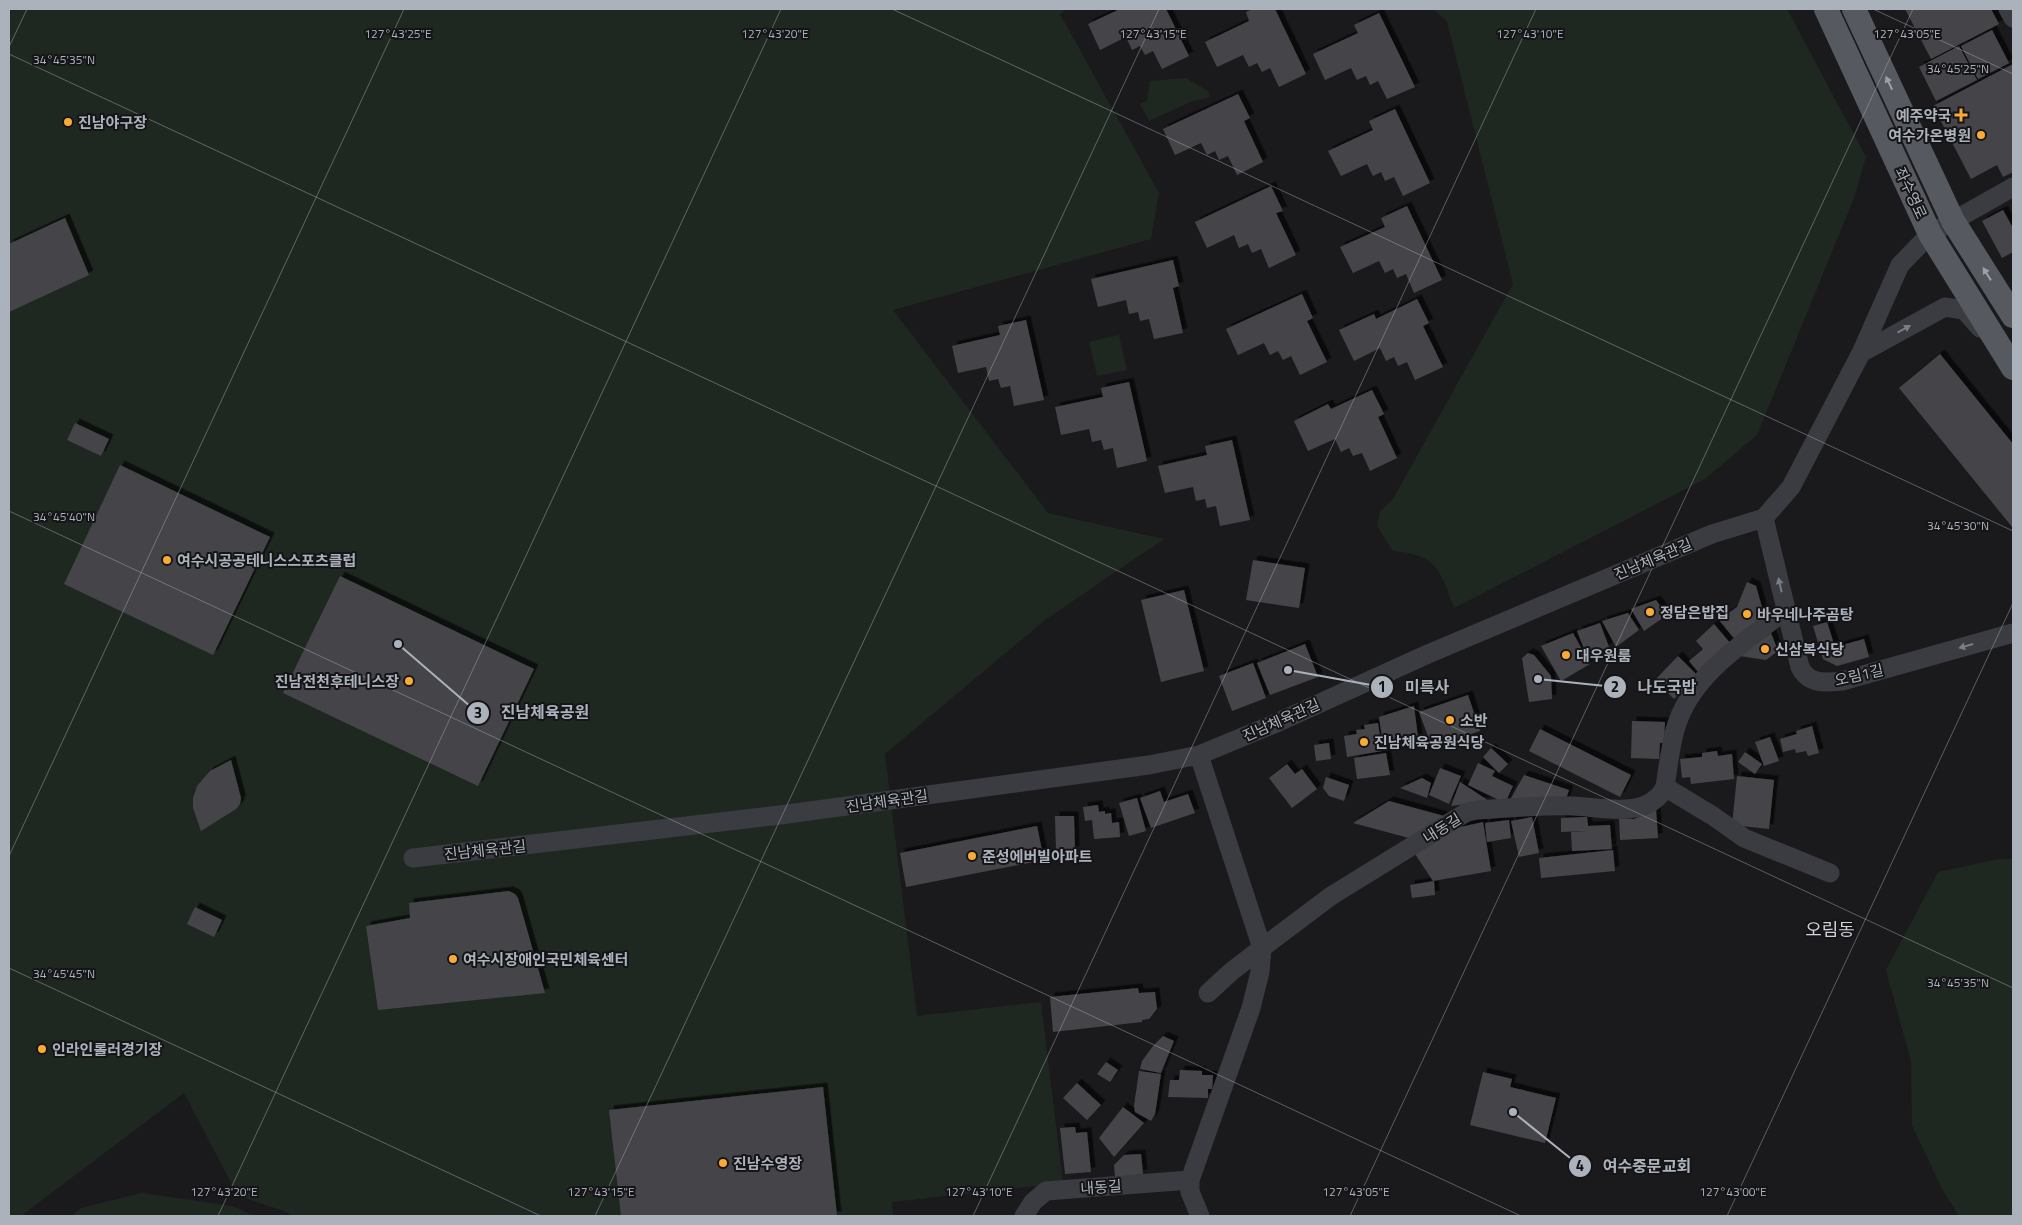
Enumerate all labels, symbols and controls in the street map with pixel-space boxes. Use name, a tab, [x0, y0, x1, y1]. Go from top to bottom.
text: 127°43'25"E	[364, 24, 432, 43]
text: 127°43'20"E	[741, 24, 809, 43]
text: 127°43'15"E	[1119, 24, 1187, 43]
text: 127°43'10"E	[1496, 24, 1564, 43]
text: 127°43'05"E	[1873, 24, 1941, 43]
text: 34°45'35"N	[33, 50, 95, 69]
text: 34°45'25"N	[1927, 59, 1989, 78]
one-way arrow	[1885, 76, 1893, 90]
place label: 예주약국	[1896, 104, 1951, 127]
marker: 예주약국	[1955, 109, 1967, 121]
place label: 진남야구장	[78, 111, 147, 134]
marker: 진남야구장	[62, 116, 74, 128]
place label: 여수가온병원	[1888, 124, 1971, 147]
marker: 여수가온병원	[1975, 129, 1987, 141]
street label: 좌수영로	[1889, 163, 1933, 223]
one-way arrow	[1983, 268, 1992, 281]
one-way arrow	[1897, 325, 1911, 334]
text: 34°45'40"N	[33, 507, 95, 526]
text: 34°45'30"N	[1927, 516, 1989, 535]
street label: 진남체육관길	[1610, 532, 1696, 586]
place label: 여수시공공테니스스포츠클럽	[177, 549, 356, 572]
marker: 여수시공공테니스스포츠클럽	[161, 554, 173, 566]
one-way arrow	[1776, 578, 1784, 593]
place label: 정담은밥집	[1660, 601, 1729, 624]
place label: 바우네나주곰탕	[1757, 603, 1854, 626]
marker: 정담은밥집	[1644, 606, 1656, 618]
marker: 바우네나주곰탕	[1741, 608, 1753, 620]
place label: 신삼복식당	[1775, 638, 1844, 661]
marker: 신삼복식당	[1759, 643, 1771, 655]
one-way arrow	[1959, 643, 1974, 651]
place label: 대우원룸	[1576, 644, 1631, 667]
marker: 대우원룸	[1560, 649, 1572, 661]
street label: 오림1길	[1832, 658, 1886, 692]
place label: 진남전천후테니스장	[275, 670, 399, 693]
callout: 미륵사	[1370, 672, 1459, 703]
callout: 나도국밥	[1602, 672, 1706, 703]
marker: 진남전천후테니스장	[403, 675, 415, 687]
text: 1	[1378, 675, 1386, 698]
text: 미륵사	[1405, 675, 1449, 699]
text: 2	[1611, 675, 1619, 698]
text: 나도국밥	[1638, 675, 1697, 699]
street label: 진남체육관길	[1238, 693, 1324, 747]
callout: 진남체육공원	[466, 697, 599, 728]
text: 진남체육공원	[501, 700, 589, 724]
text: 3	[474, 701, 482, 724]
place label: 소반	[1460, 709, 1488, 732]
marker: 소반	[1444, 714, 1456, 726]
place label: 진남체육공원식당	[1374, 731, 1485, 754]
marker: 진남체육공원식당	[1358, 736, 1370, 748]
street label: 진남체육관길	[844, 784, 930, 818]
street label: 내동길	[1418, 807, 1466, 849]
street label: 진남체육관길	[443, 834, 527, 866]
place label: 준성에버빌아파트	[982, 845, 1093, 868]
marker: 준성에버빌아파트	[966, 850, 978, 862]
district label: 오림동	[1805, 916, 1855, 943]
place label: 여수시장애인국민체육센터	[463, 948, 629, 971]
marker: 여수시장애인국민체육센터	[447, 953, 459, 965]
text: 34°45'45"N	[33, 964, 95, 983]
text: 34°45'35"N	[1927, 973, 1989, 992]
place label: 인라인롤러경기장	[52, 1038, 163, 1061]
marker: 인라인롤러경기장	[36, 1043, 48, 1055]
callout: 여수중문교회	[1567, 1151, 1701, 1182]
place label: 진남수영장	[733, 1152, 802, 1175]
text: 4	[1576, 1154, 1584, 1177]
text: 여수중문교회	[1603, 1154, 1691, 1178]
marker: 진남수영장	[717, 1157, 729, 1169]
street label: 내동길	[1080, 1174, 1122, 1200]
text: 127°43'20"E	[190, 1182, 258, 1201]
text: 127°43'15"E	[567, 1182, 635, 1201]
text: 127°43'10"E	[945, 1182, 1013, 1201]
text: 127°43'05"E	[1322, 1182, 1390, 1201]
text: 127°43'00"E	[1699, 1182, 1767, 1201]

